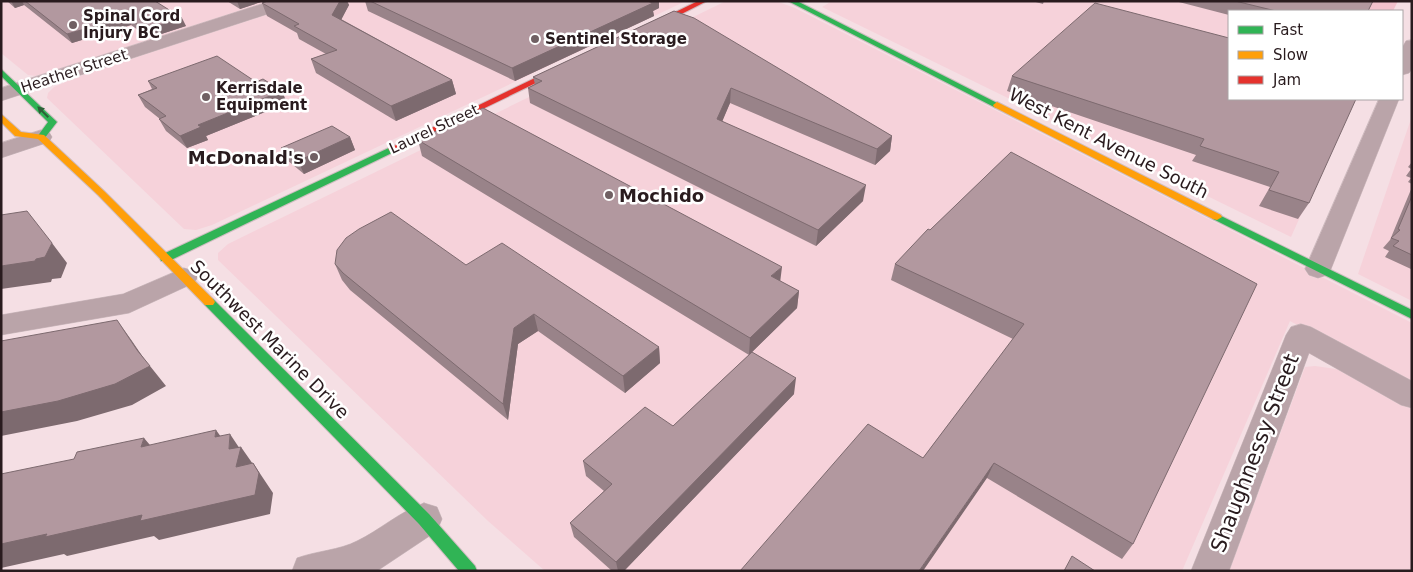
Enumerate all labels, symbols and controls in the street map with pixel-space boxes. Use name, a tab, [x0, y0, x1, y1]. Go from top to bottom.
place label: Spinal Cord Injury BC	[83, 7, 180, 42]
legend	[1228, 10, 1403, 100]
marker: Spinal Cord Injury BC	[67, 19, 79, 31]
text: Fast	[1273, 21, 1303, 39]
place label: Sentinel Storage	[545, 30, 687, 48]
marker: Sentinel Storage	[529, 33, 541, 45]
street label: Heather Street	[19, 45, 130, 97]
text: Slow	[1273, 46, 1308, 64]
text: Jam	[1272, 71, 1301, 89]
place label: Kerrisdale Equipment	[216, 79, 307, 114]
street label: West Kent Avenue South	[1006, 83, 1212, 203]
marker: Kerrisdale Equipment	[200, 91, 212, 103]
street label: Laurel Street	[386, 100, 482, 158]
one-way arrow	[37, 107, 49, 119]
place label: McDonald's	[188, 147, 304, 168]
marker: McDonald's	[308, 151, 320, 163]
place label: Mochido	[619, 185, 704, 206]
marker: Mochido	[603, 189, 615, 201]
street label: Southwest Marine Drive	[186, 255, 354, 423]
street label: Shaughnessy Street	[1206, 350, 1304, 556]

